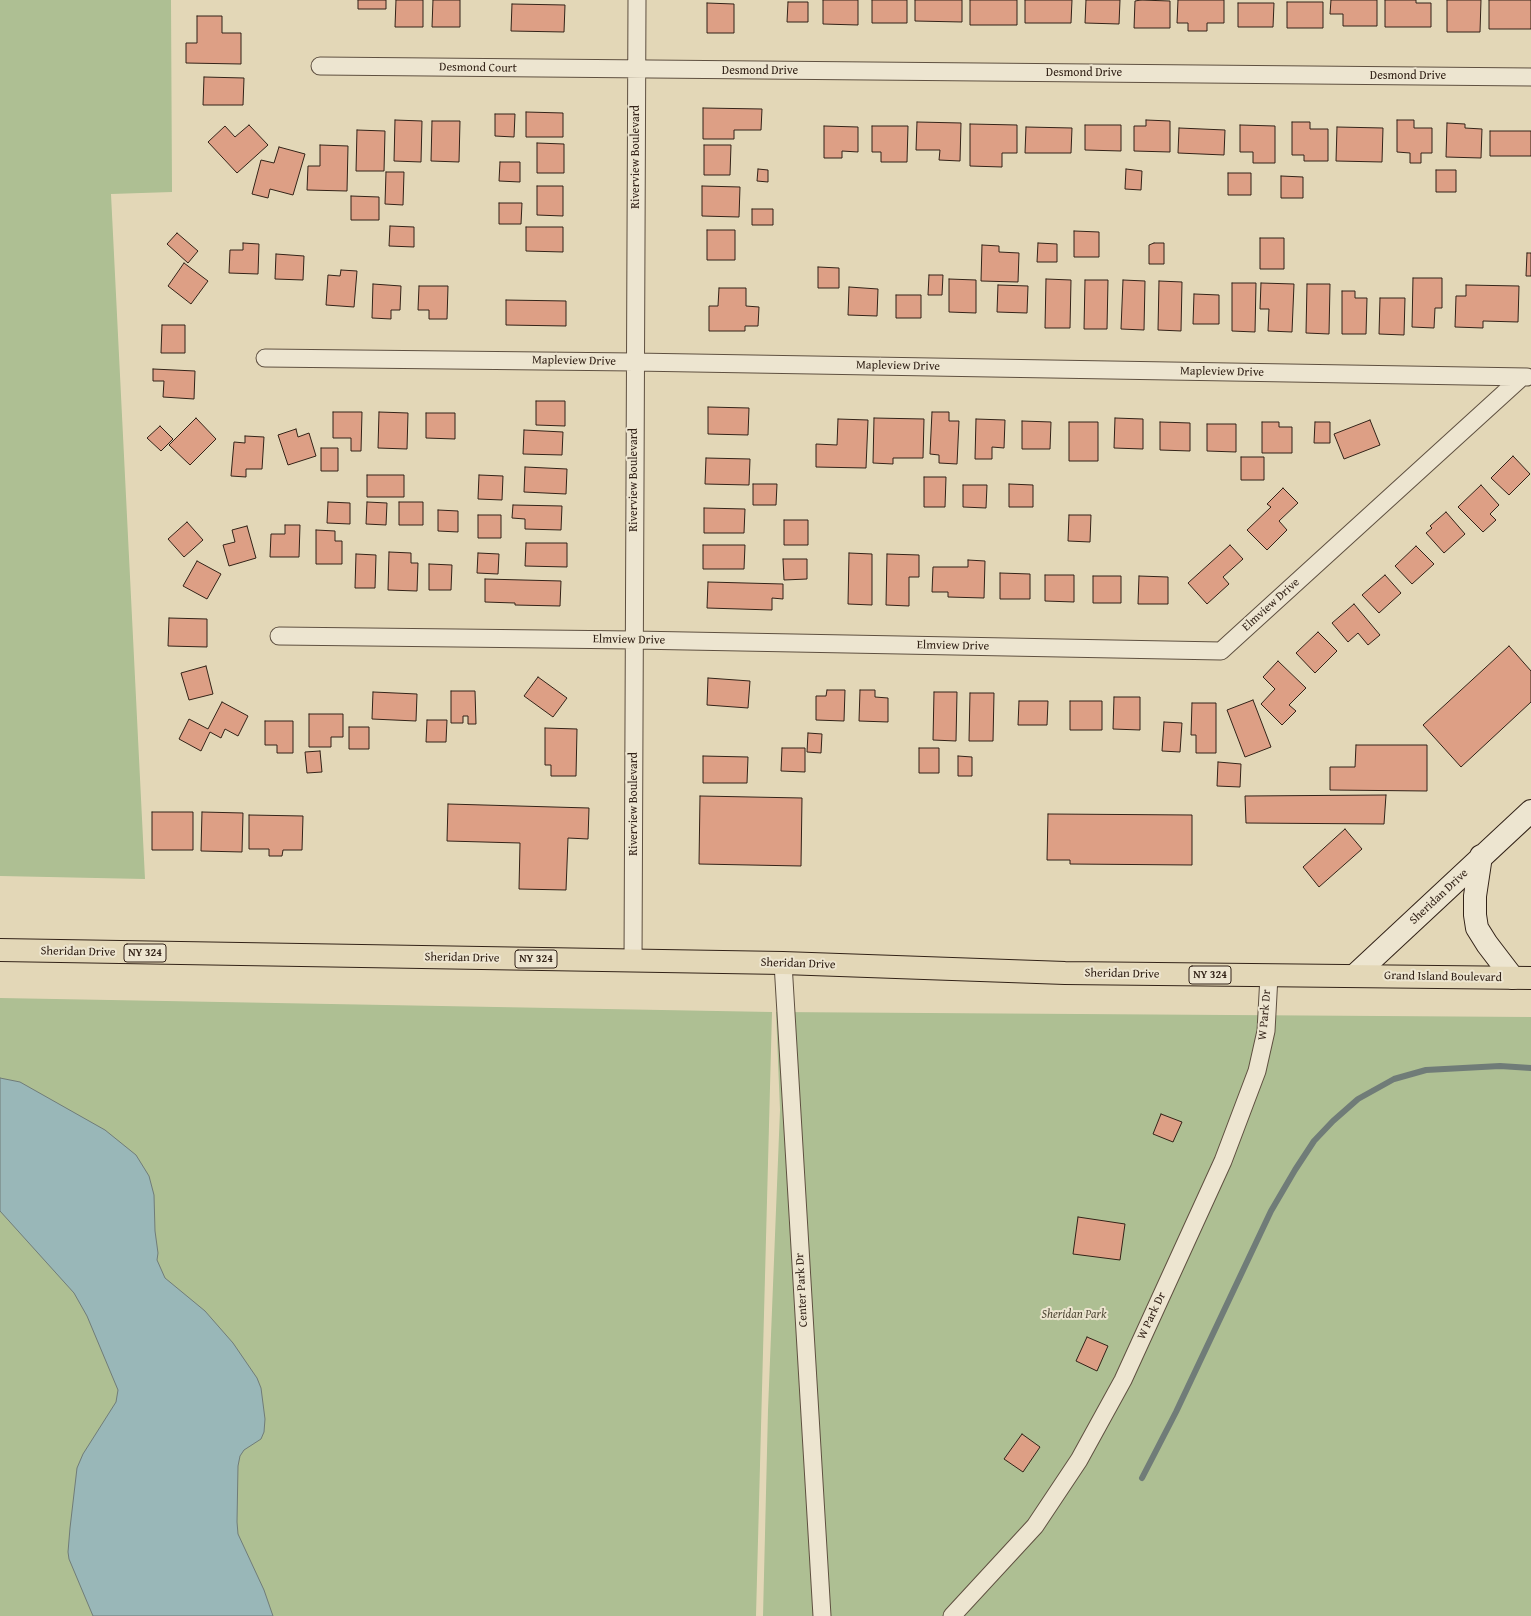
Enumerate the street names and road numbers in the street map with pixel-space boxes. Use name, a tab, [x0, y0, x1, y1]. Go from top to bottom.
street label: Desmond Court	[439, 60, 517, 76]
street label: Desmond Drive	[722, 64, 798, 78]
street label: Desmond Drive	[1046, 66, 1122, 80]
street label: Desmond Drive	[1370, 69, 1446, 83]
street label: Riverview Boulevard	[629, 105, 643, 209]
street label: Mapleview Drive	[532, 353, 616, 369]
street label: Mapleview Drive	[856, 358, 940, 374]
street label: Mapleview Drive	[1180, 364, 1264, 380]
street label: Riverview Boulevard	[627, 428, 641, 532]
street label: Elmview Drive	[1239, 575, 1303, 635]
street label: Elmview Drive	[593, 632, 665, 648]
street label: Elmview Drive	[917, 638, 989, 654]
street label: Riverview Boulevard	[627, 752, 641, 856]
street label: Sheridan Drive	[1407, 866, 1471, 928]
street label: Sheridan Drive	[40, 944, 116, 960]
road number: NY 324	[124, 944, 166, 962]
street label: Sheridan Drive	[424, 950, 500, 966]
road number: NY 324	[515, 950, 557, 968]
street label: Sheridan Drive	[760, 955, 836, 973]
street label: Sheridan Drive	[1084, 966, 1160, 982]
road number: NY 324	[1189, 966, 1231, 984]
street label: Grand Island Boulevard	[1384, 969, 1502, 985]
street label: W Park Dr	[1256, 989, 1274, 1041]
street label: Center Park Dr	[793, 1252, 811, 1328]
street label: W Park Dr	[1135, 1290, 1169, 1342]

